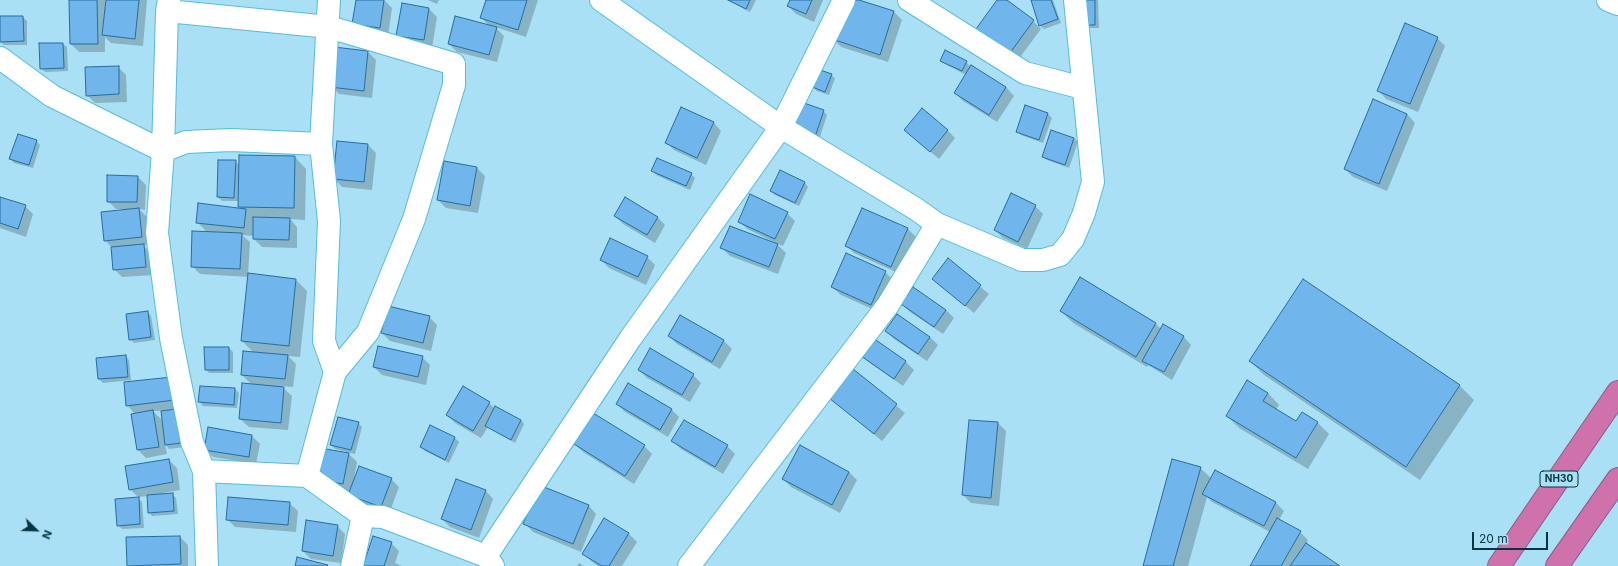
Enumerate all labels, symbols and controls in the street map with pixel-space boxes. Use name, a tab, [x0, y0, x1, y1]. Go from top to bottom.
road number: NH30	[1540, 471, 1578, 487]
north arrow	[16, 510, 56, 550]
scale bar	[1474, 524, 1550, 550]
text: N	[39, 528, 55, 541]
text: 20 m	[1479, 531, 1508, 546]

